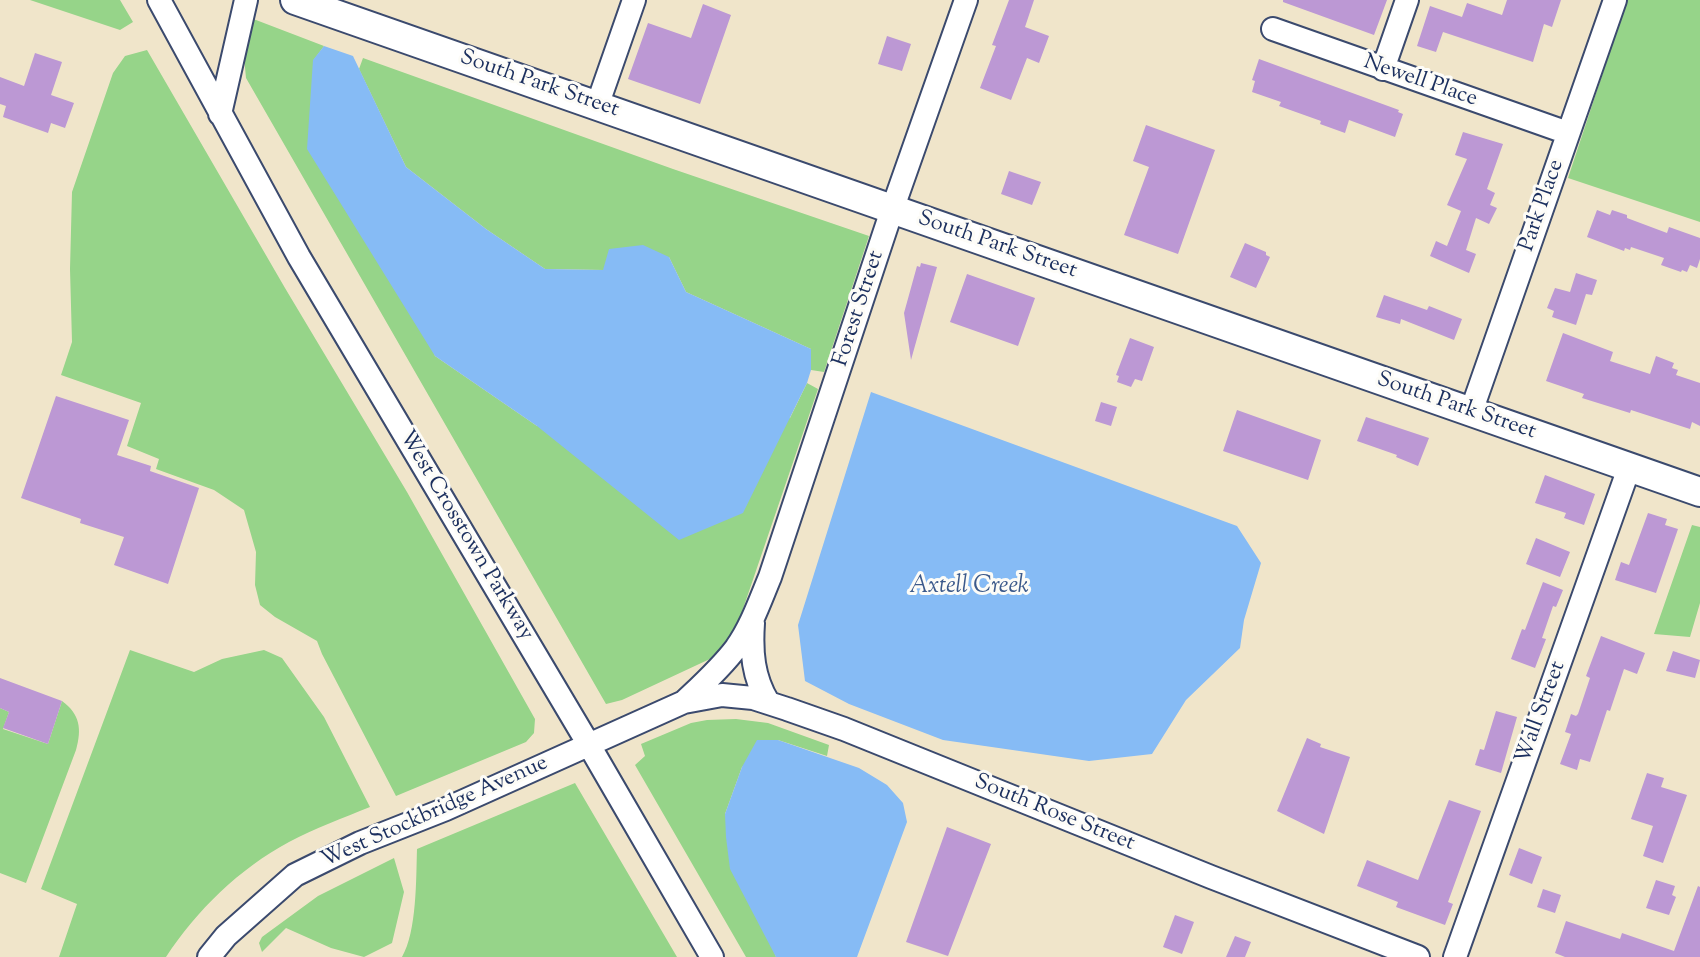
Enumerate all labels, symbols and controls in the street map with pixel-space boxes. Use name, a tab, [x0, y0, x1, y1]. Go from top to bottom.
street label: South Park Street	[456, 45, 622, 125]
street label: Newell Place	[1360, 50, 1480, 114]
street label: Park Place	[1515, 157, 1571, 255]
street label: South Park Street	[914, 206, 1080, 286]
street label: Forest Street	[829, 248, 891, 370]
street label: South Park Street	[1373, 367, 1539, 447]
street label: West Crosstown Parkway	[392, 426, 538, 646]
water label: Axtell Creek	[909, 574, 1029, 602]
street label: Wall Street	[1511, 658, 1573, 768]
street label: West Stockbridge Avenue	[318, 751, 552, 875]
street label: South Rose Street	[970, 770, 1138, 858]

